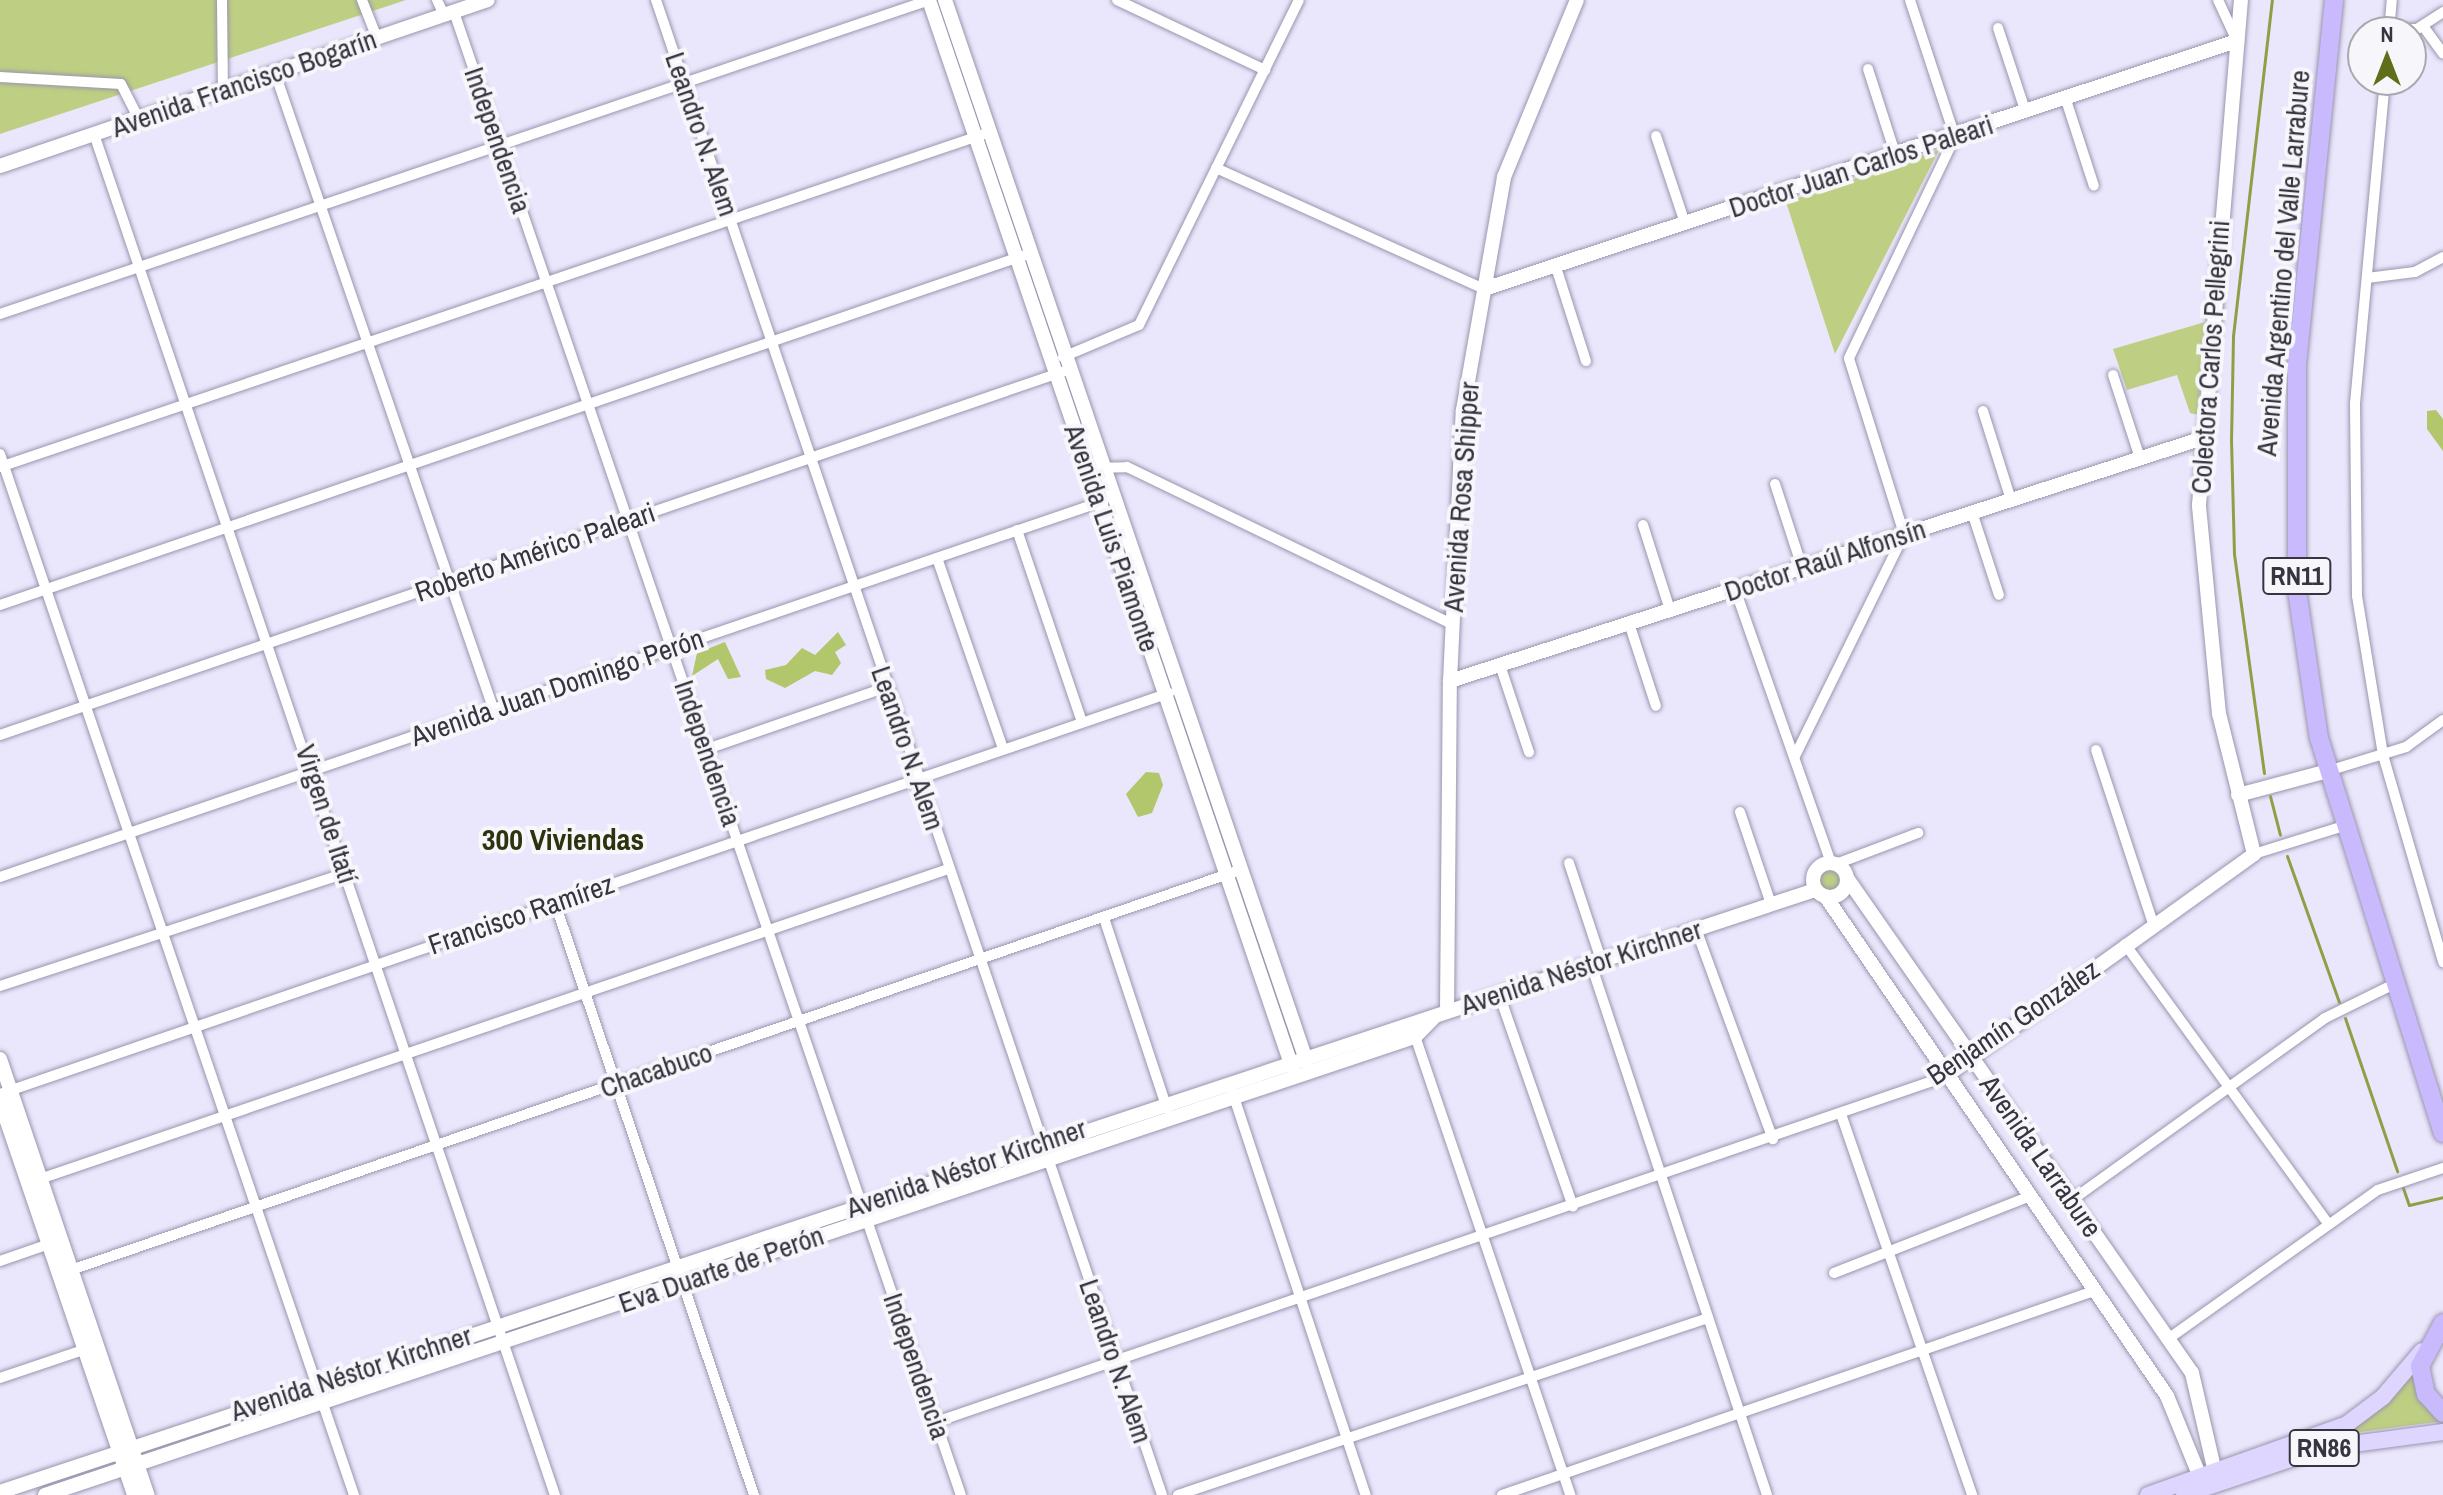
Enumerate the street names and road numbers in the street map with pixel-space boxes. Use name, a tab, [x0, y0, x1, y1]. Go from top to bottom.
street label: Avenida Francisco Bogarín	[107, 22, 381, 144]
street label: Leandro N. Alem	[658, 47, 746, 221]
street label: Independencia	[457, 63, 539, 217]
street label: Avenida Argentino del Valle Larrabure	[2249, 68, 2317, 458]
street label: Doctor Juan Carlos Paleari	[1725, 107, 1997, 225]
street label: Colectora Carlos Pellegrini	[2184, 219, 2236, 495]
street label: Avenida Rosa Shipper	[1436, 381, 1486, 613]
street label: Avenida Luis Piamonte	[1057, 420, 1167, 656]
street label: Roberto Américo Paleari	[410, 495, 660, 609]
street label: Doctor Raúl Alfonsín	[1720, 511, 1930, 609]
road number: RN11	[2261, 554, 2333, 598]
street label: Avenida Juan Domingo Perón	[406, 621, 708, 753]
street label: Leandro N. Alem	[864, 661, 952, 835]
street label: Independencia	[667, 676, 749, 830]
street label: Virgen de Itatí	[289, 740, 365, 888]
street label: Francisco Ramírez	[424, 867, 618, 961]
street label: Avenida Néstor Kirchner	[1456, 912, 1706, 1022]
street label: Benjamín González	[1921, 952, 2105, 1092]
street label: Chacabuco	[596, 1035, 716, 1105]
street label: Avenida Larrabure	[1973, 1069, 2109, 1243]
street label: Avenida Néstor Kirchner	[842, 1111, 1090, 1225]
street label: Eva Duarte de Perón	[614, 1218, 828, 1320]
street label: Leandro N. Alem	[1072, 1274, 1160, 1448]
street label: Independencia	[876, 1289, 958, 1443]
street label: Avenida Néstor Kirchner	[226, 1318, 476, 1428]
road number: RN86	[2288, 1426, 2360, 1470]

